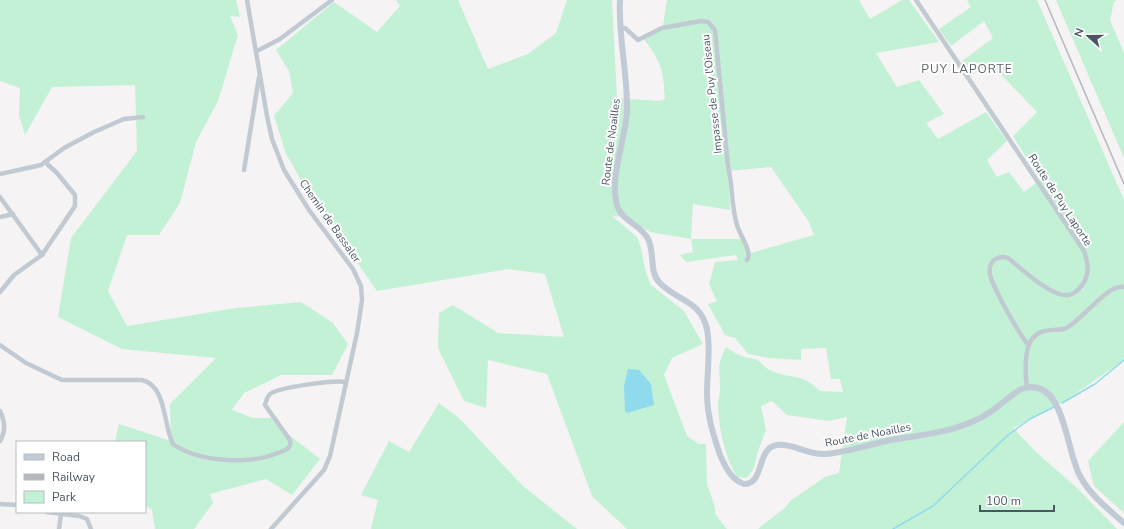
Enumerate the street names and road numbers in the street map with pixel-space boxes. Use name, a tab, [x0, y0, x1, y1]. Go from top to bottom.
street label: Impasse de Puy l'Oiseau	[698, 34, 726, 154]
street label: Route de Noailles	[598, 98, 624, 186]
street label: Route de Puy Laporte	[1025, 151, 1095, 249]
street label: Chemin de Bassaler	[296, 176, 364, 266]
street label: Route de Noailles	[824, 419, 912, 451]

